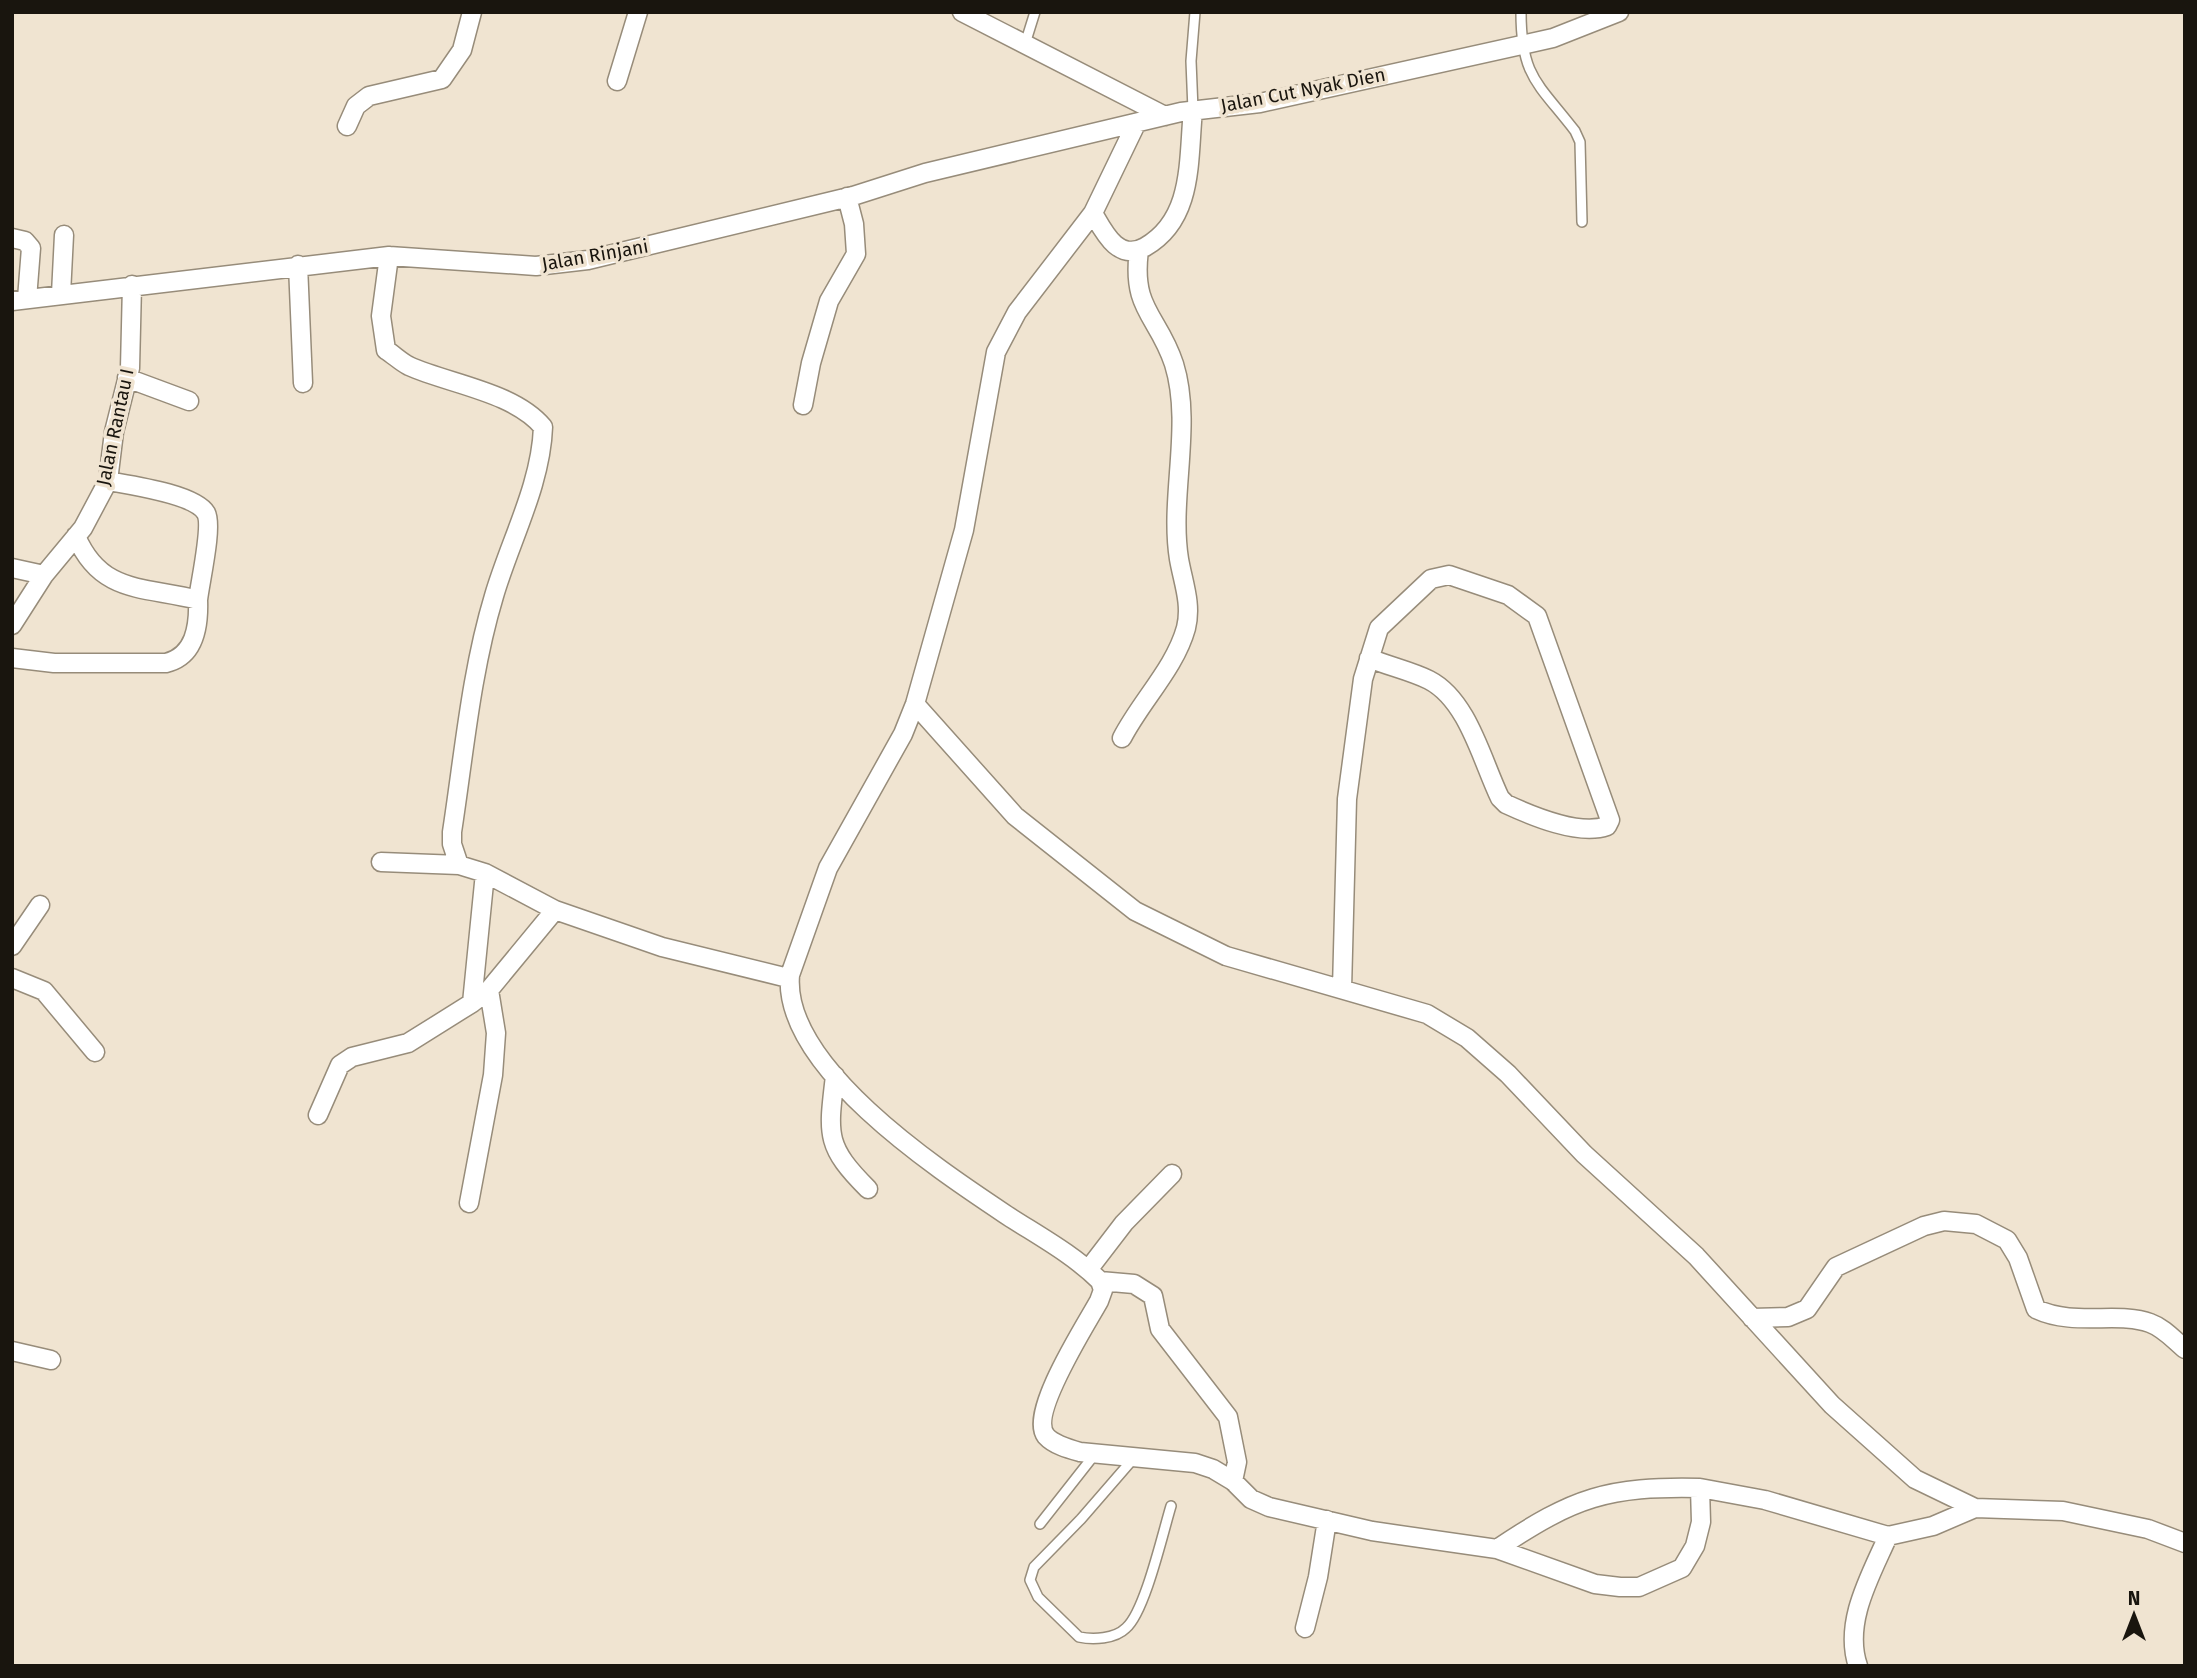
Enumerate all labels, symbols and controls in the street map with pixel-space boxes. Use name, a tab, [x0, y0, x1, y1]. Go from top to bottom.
street label: Jalan Cut Nyak Dien	[1219, 63, 1387, 117]
street label: Jalan Rinjani	[540, 234, 650, 276]
street label: Jalan Rantau I	[91, 366, 139, 488]
north arrow	[2099, 1580, 2169, 1650]
text: N	[2128, 1587, 2140, 1610]

